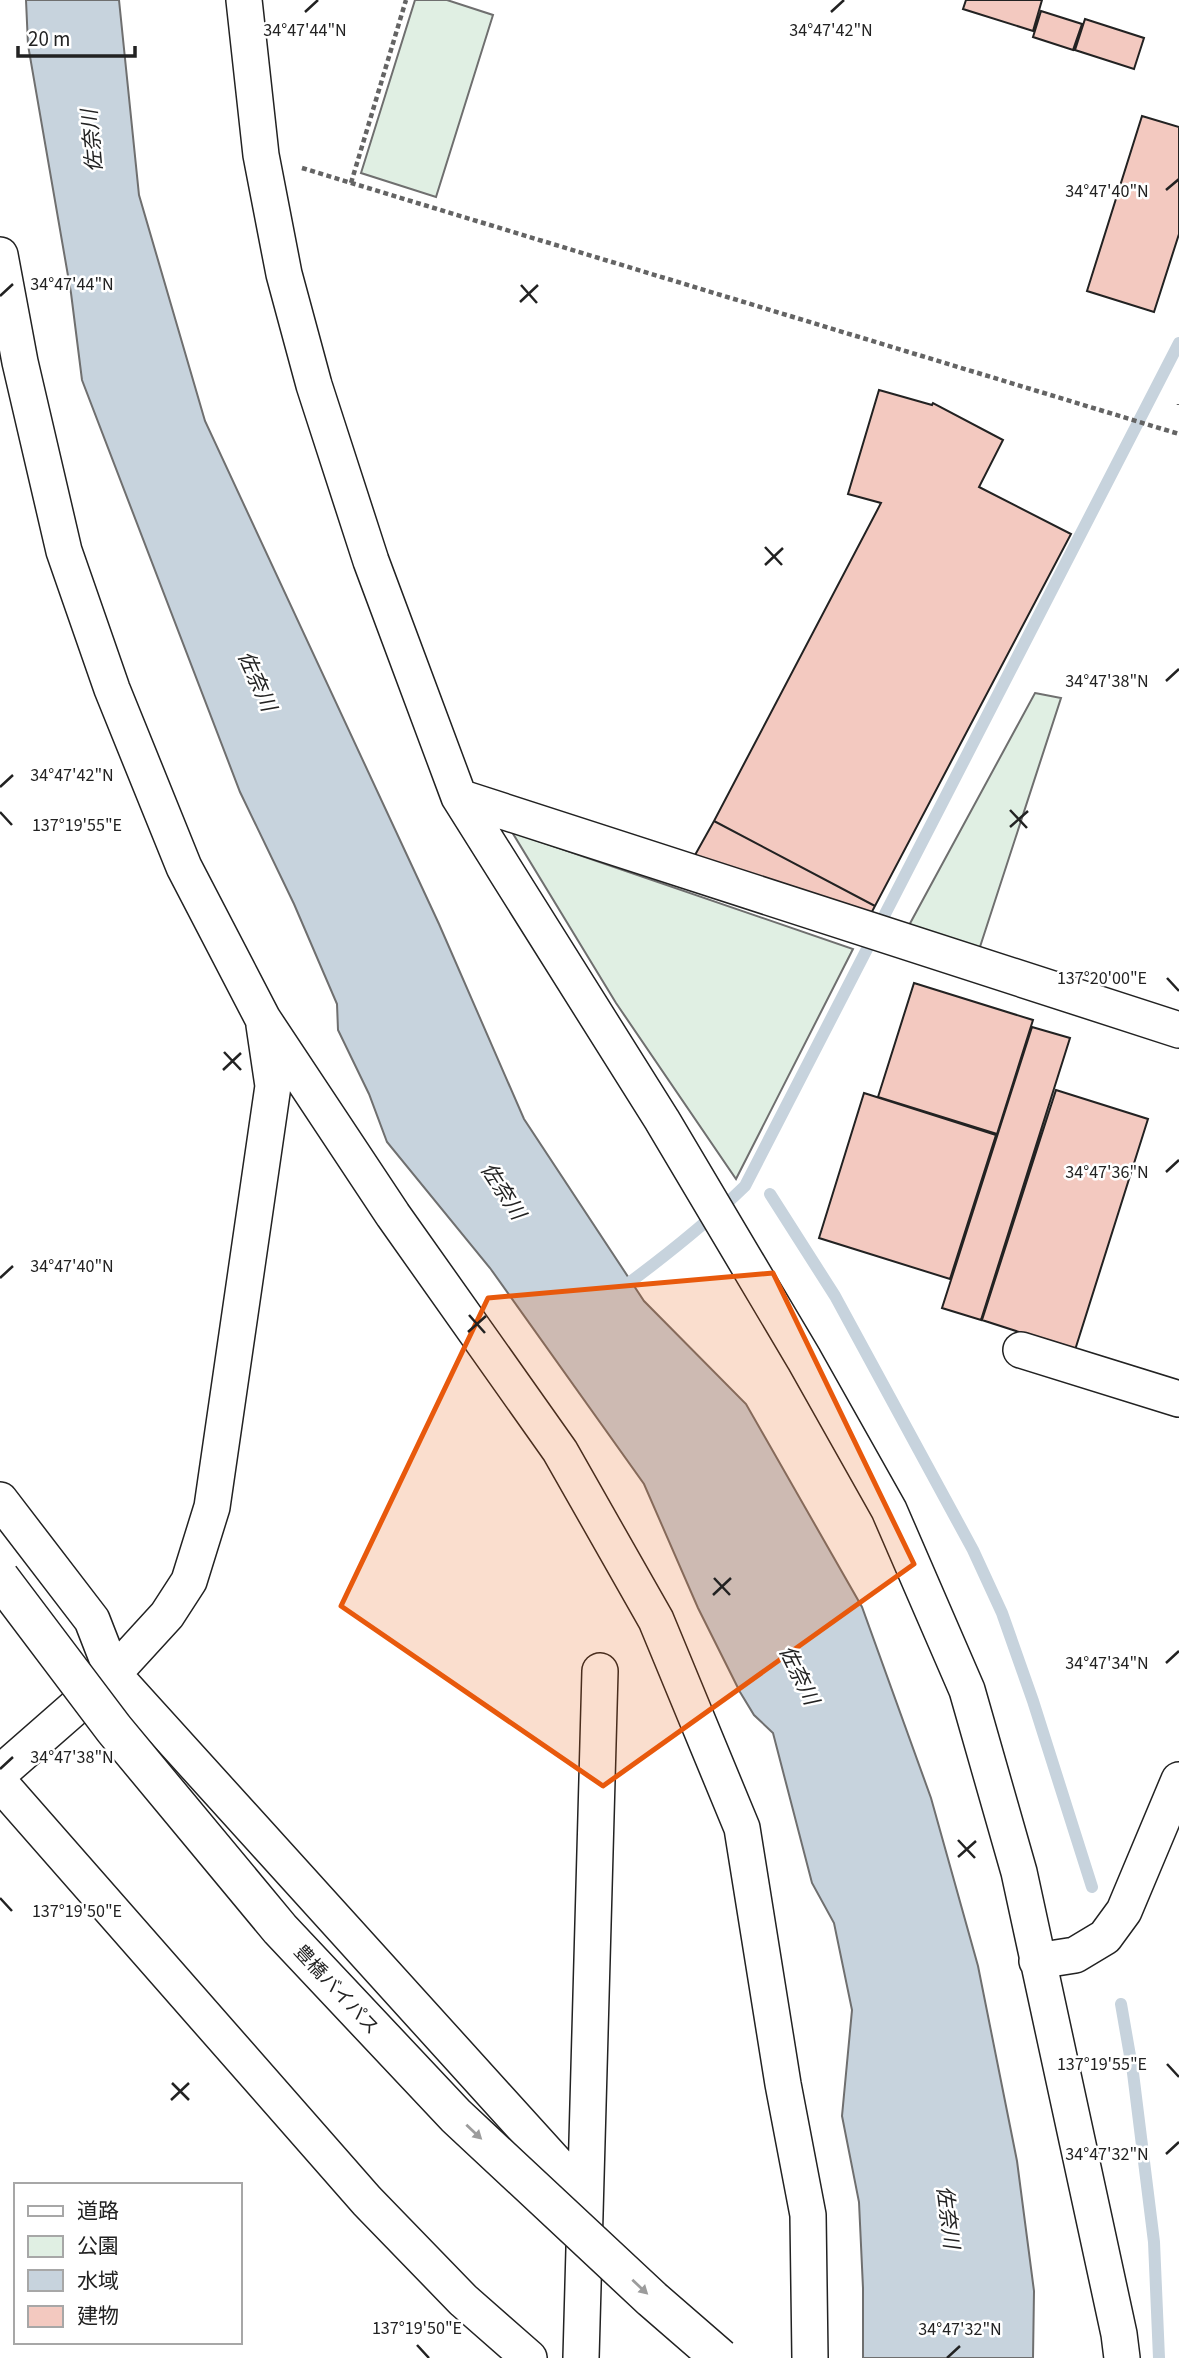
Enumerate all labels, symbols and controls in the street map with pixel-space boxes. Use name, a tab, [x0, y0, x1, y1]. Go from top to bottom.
scale bar	[18, 14, 135, 58]
text: 34°47'44"N	[263, 18, 347, 43]
text: 34°47'42"N	[789, 18, 873, 43]
text: 20 m	[28, 24, 70, 54]
water label: 佐奈川	[74, 106, 110, 174]
text: 34°47'40"N	[1065, 179, 1149, 204]
text: 34°47'44"N	[30, 272, 114, 297]
water label: 佐奈川	[230, 646, 284, 718]
text: 34°47'38"N	[1065, 669, 1149, 694]
text: 34°47'42"N	[30, 763, 114, 788]
text: 137°19'55"E	[32, 813, 122, 838]
text: 137°20'00"E	[1057, 966, 1147, 991]
water label: 佐奈川	[473, 1156, 534, 1227]
text: 34°47'36"N	[1065, 1160, 1149, 1185]
text: 34°47'40"N	[30, 1254, 114, 1279]
water label: 佐奈川	[772, 1640, 827, 1712]
text: 34°47'34"N	[1065, 1651, 1149, 1676]
text: 34°47'38"N	[30, 1745, 114, 1770]
text: 137°19'50"E	[32, 1899, 122, 1924]
street label: 豊橋バイパス	[287, 1939, 385, 2041]
text: 137°19'55"E	[1057, 2052, 1147, 2077]
one-way arrow	[465, 2124, 483, 2140]
text: 34°47'32"N	[1065, 2142, 1149, 2167]
legend	[14, 2183, 242, 2344]
water label: 佐奈川	[929, 2184, 967, 2252]
text: 道路	[77, 2196, 119, 2226]
text: 公園	[77, 2231, 119, 2261]
text: 水域	[77, 2266, 119, 2296]
one-way arrow	[631, 2279, 648, 2295]
text: 建物	[77, 2301, 119, 2331]
text: 137°19'50"E	[372, 2316, 462, 2341]
text: 34°47'32"N	[918, 2317, 1002, 2342]

